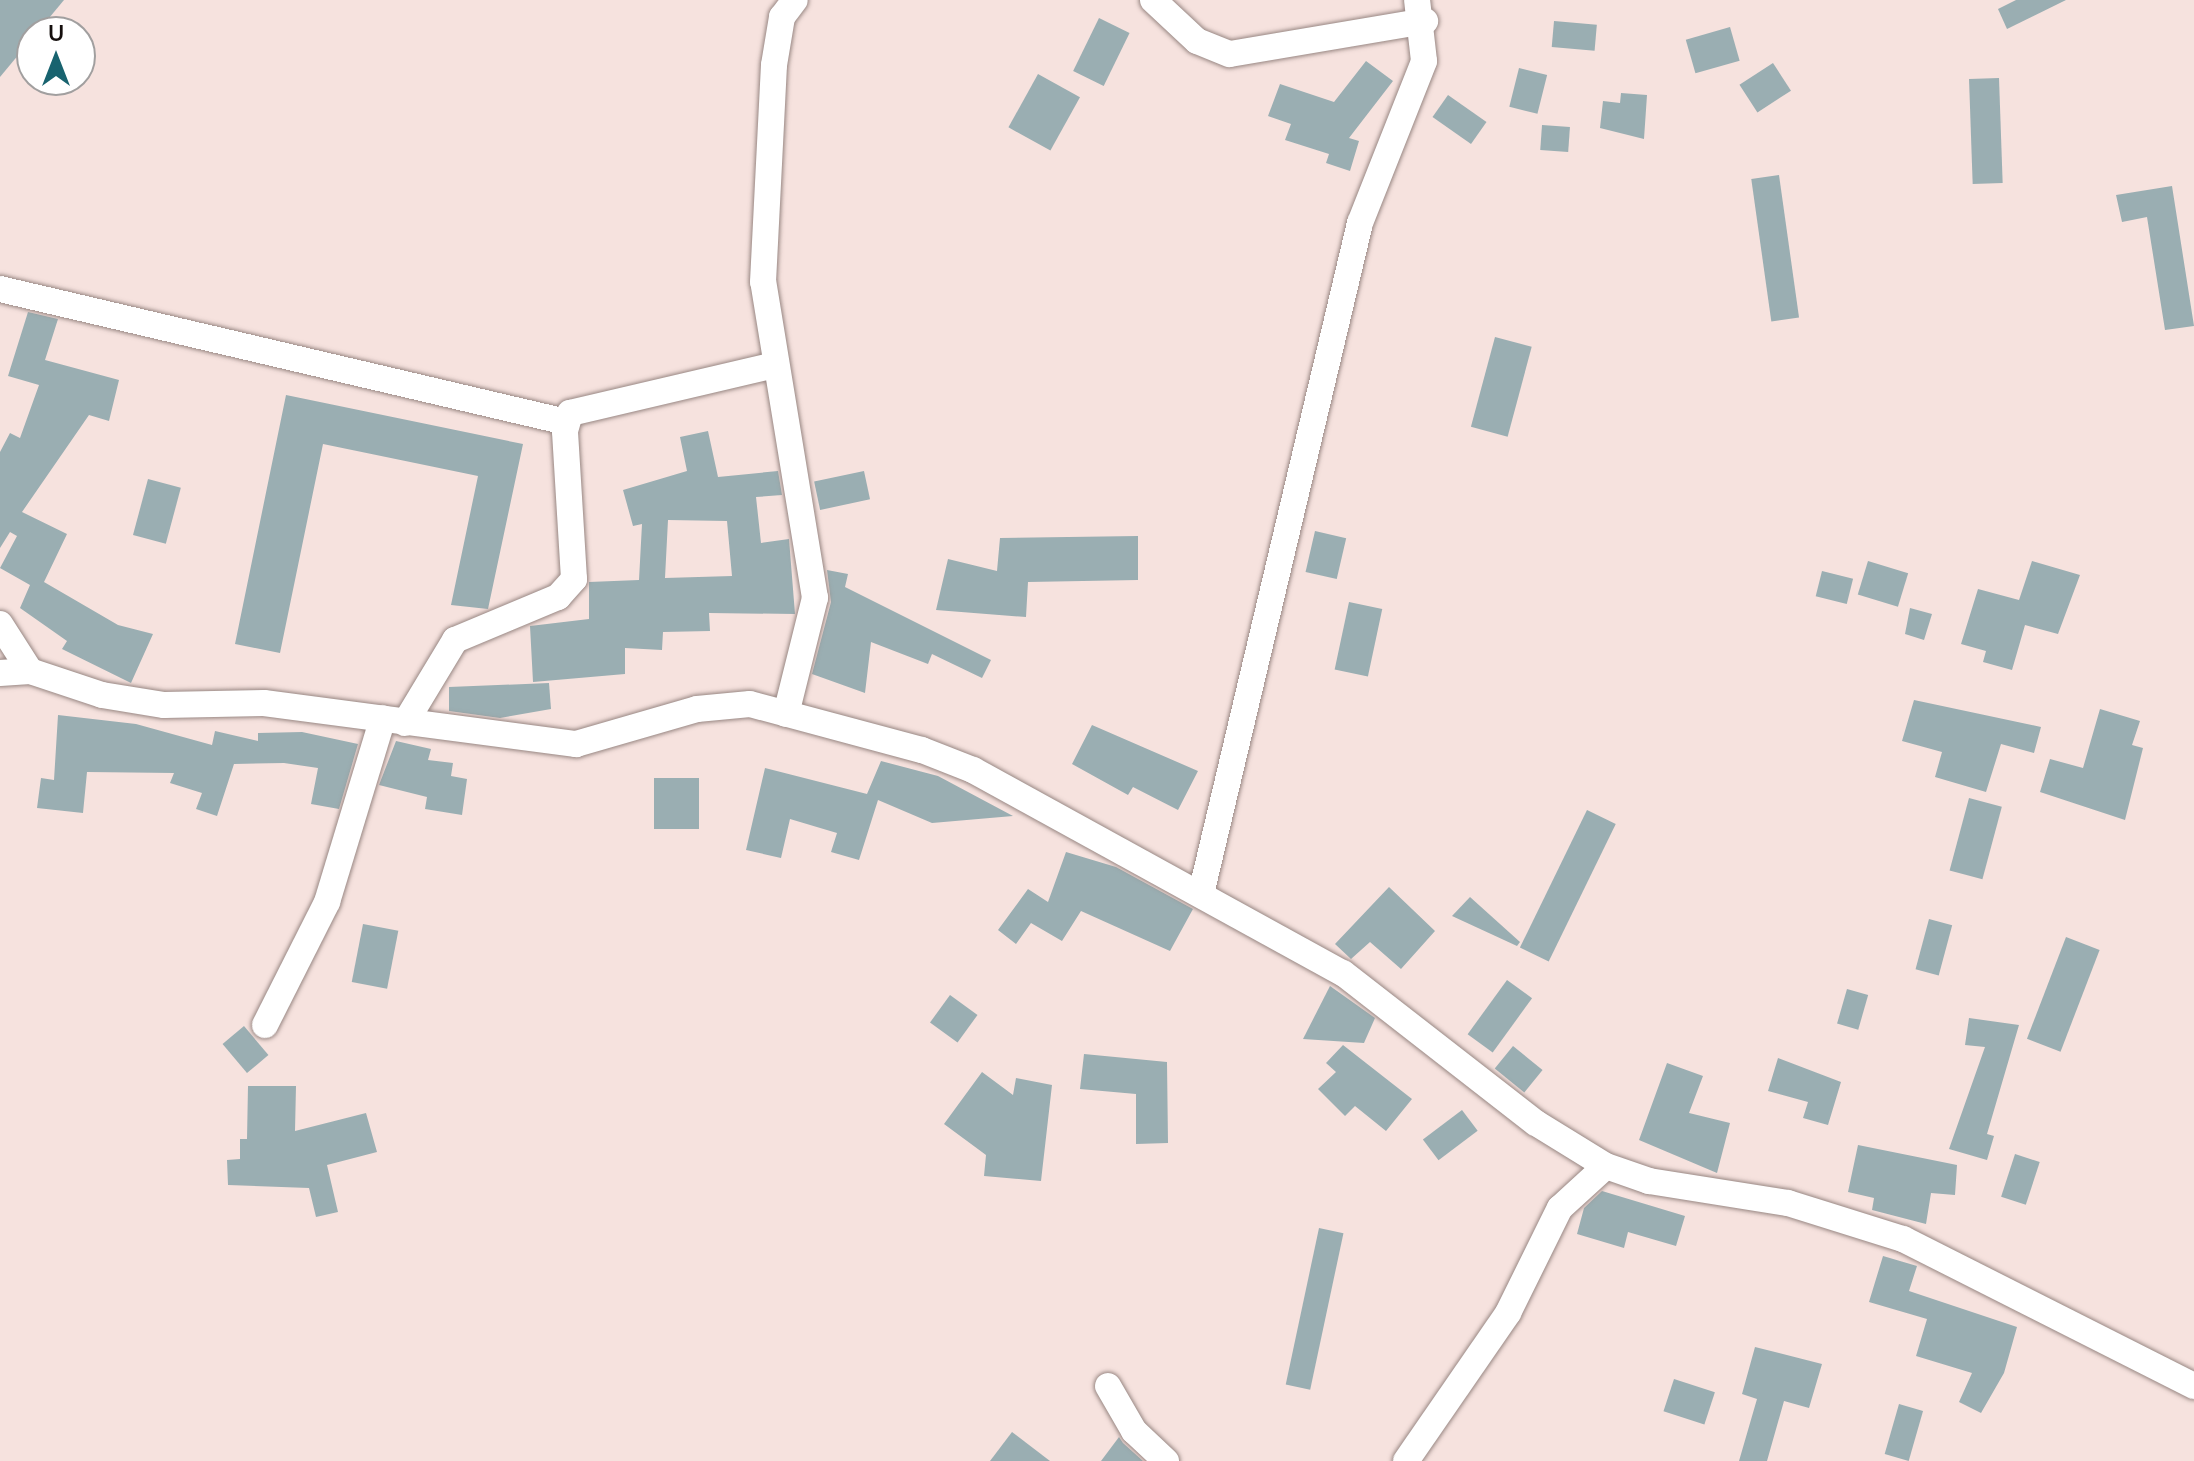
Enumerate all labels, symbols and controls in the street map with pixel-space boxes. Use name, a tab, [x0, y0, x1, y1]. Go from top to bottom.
north arrow	[16, 16, 96, 96]
text: U	[48, 19, 64, 49]

